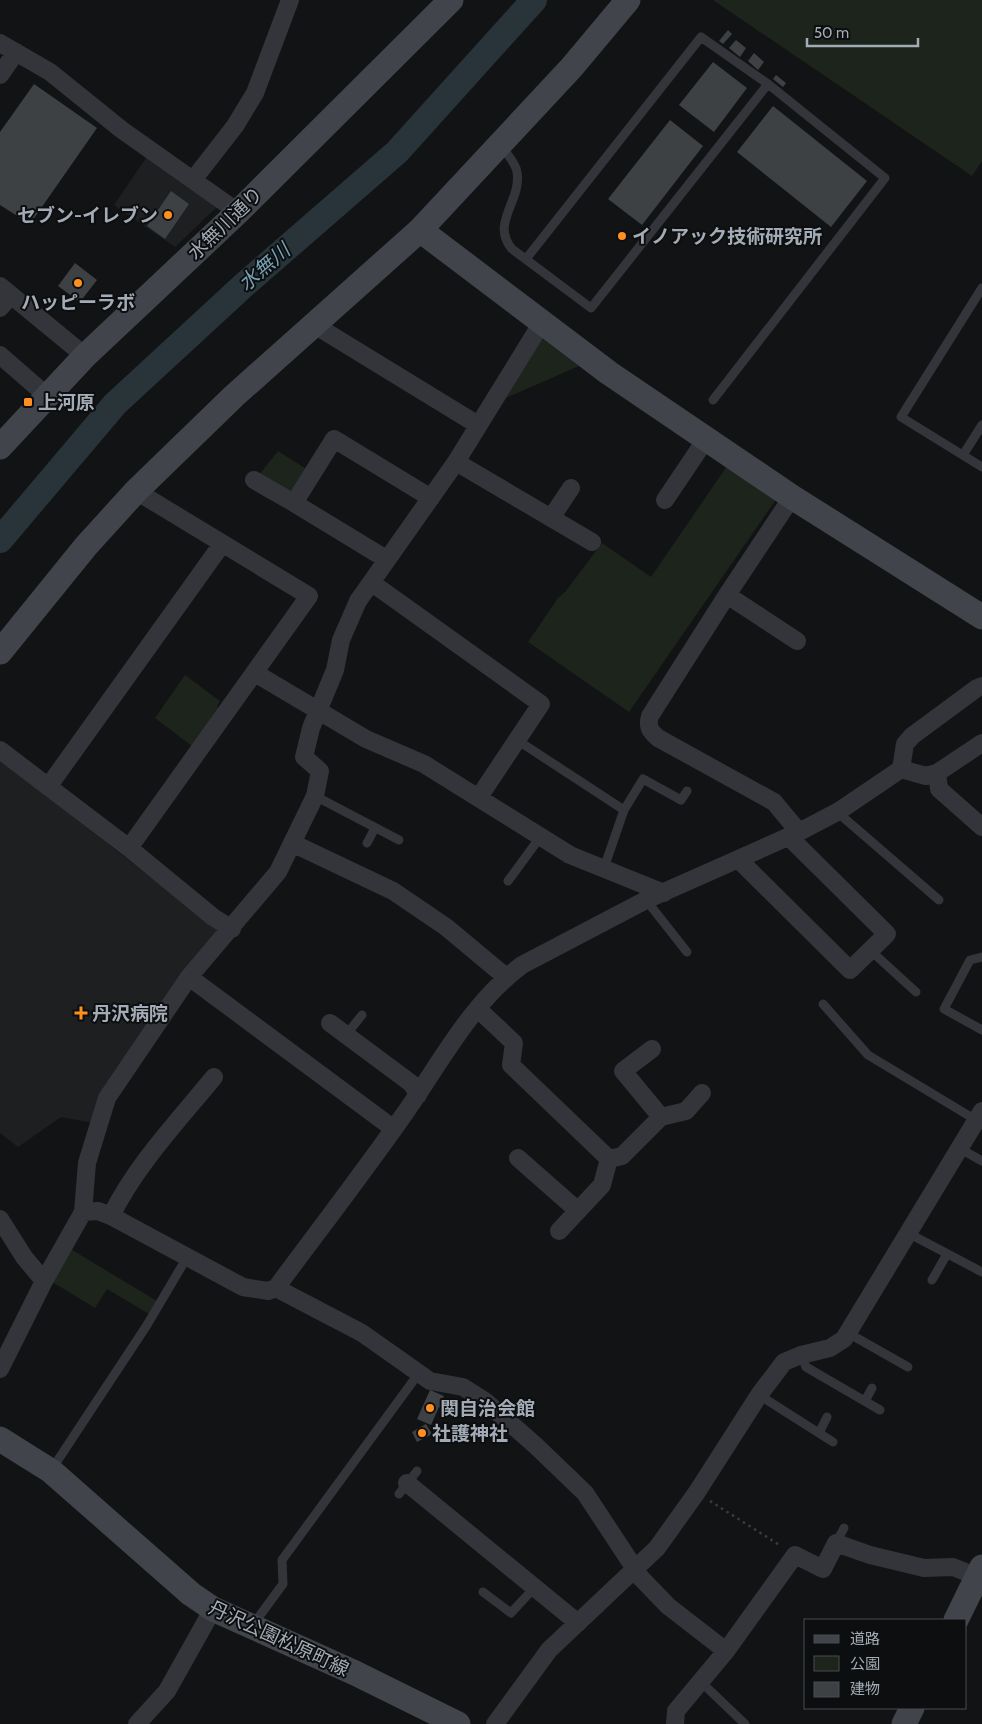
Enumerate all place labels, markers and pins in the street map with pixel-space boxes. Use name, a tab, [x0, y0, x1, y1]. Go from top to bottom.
place label: セブン-イレブン	[17, 204, 158, 227]
marker: セブン-イレブン	[162, 209, 174, 221]
place label: イノアック技術研究所	[632, 225, 822, 248]
marker: イノアック技術研究所	[616, 230, 628, 242]
marker: ハッピーラボ	[72, 277, 84, 289]
place label: ハッピーラボ	[21, 291, 135, 314]
place label: 上河原	[38, 391, 95, 414]
marker: 上河原	[22, 396, 34, 408]
place label: 丹沢病院	[92, 1002, 168, 1025]
marker: 丹沢病院	[74, 1006, 88, 1020]
place label: 関自治会館	[440, 1397, 535, 1420]
marker: 関自治会館	[424, 1402, 436, 1414]
place label: 社護神社	[432, 1422, 508, 1445]
marker: 社護神社	[416, 1427, 428, 1439]

